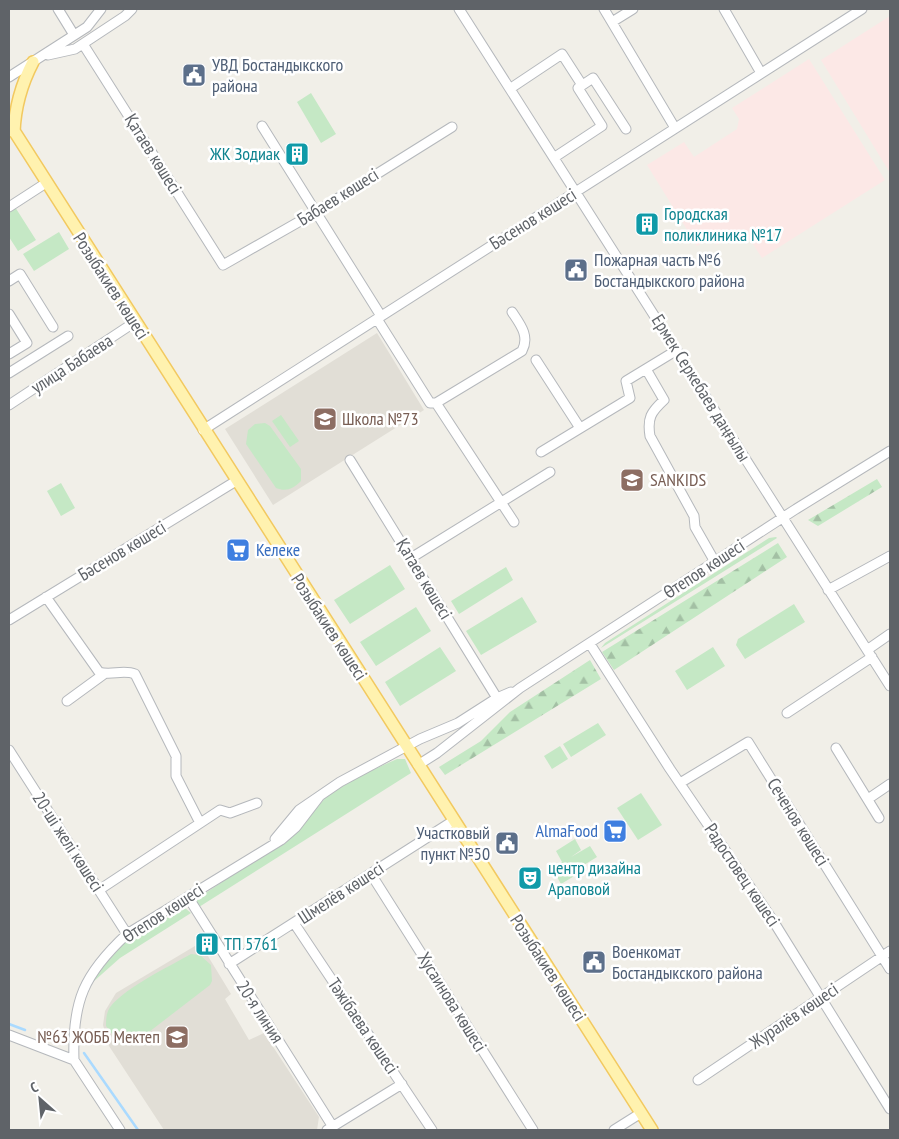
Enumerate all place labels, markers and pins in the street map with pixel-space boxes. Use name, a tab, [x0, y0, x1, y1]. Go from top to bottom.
place label: УВД Бостандыкского района	[212, 53, 343, 97]
public building icon: УВД Бостандыкского района	[181, 62, 207, 88]
building icon: ЖК Зодиак	[284, 141, 310, 167]
place label: ЖК Зодиак	[209, 142, 280, 165]
place label: Городская поликлиника №17	[664, 202, 782, 246]
building icon: Городская поликлиника №17	[634, 211, 660, 237]
place label: Пожарная часть №6 Бостандыкского района	[594, 248, 745, 292]
public building icon: Пожарная часть №6 Бостандыкского района	[563, 257, 589, 283]
school or university icon: Школа №73	[312, 406, 338, 432]
place label: Школа №73	[342, 407, 419, 430]
school or university icon: SANKIDS	[619, 467, 645, 493]
place label: SANKIDS	[650, 468, 706, 491]
supermarket icon: Келеке	[225, 537, 251, 563]
place label: Келеке	[256, 538, 300, 561]
supermarket icon: AlmaFood	[602, 818, 628, 844]
place label: AlmaFood	[536, 819, 598, 842]
place label: Участковый пункт №50	[416, 821, 490, 865]
public building icon: Участковый пункт №50	[494, 830, 520, 856]
place label: центр дизайна Араповой	[548, 856, 641, 900]
theatre icon: центр дизайна Араповой	[517, 865, 543, 891]
building icon: ТП 5761	[194, 931, 220, 957]
place label: ТП 5761	[224, 932, 278, 955]
place label: Военкомат Бостандыкского района	[612, 940, 763, 984]
public building icon: Военкомат Бостандыкского района	[581, 949, 607, 975]
school or university icon: №63 ЖОББ Мектеп	[164, 1024, 190, 1050]
place label: №63 ЖОББ Мектеп	[37, 1025, 160, 1048]

